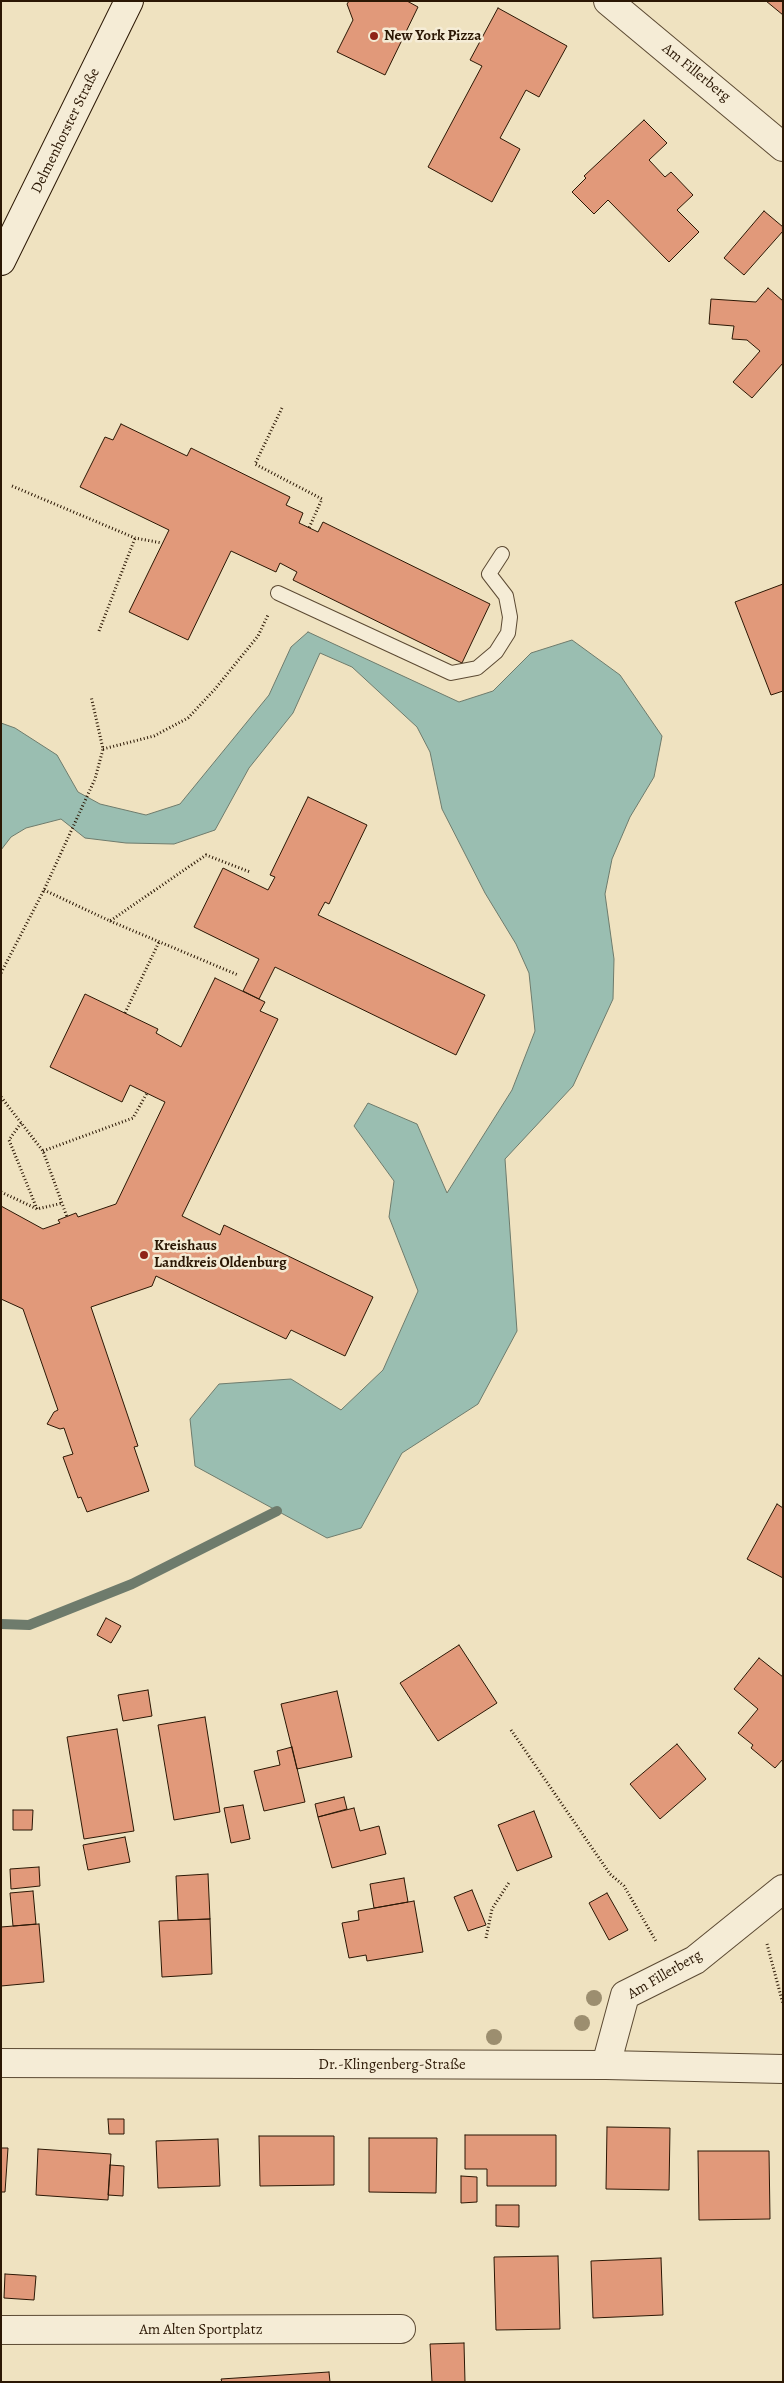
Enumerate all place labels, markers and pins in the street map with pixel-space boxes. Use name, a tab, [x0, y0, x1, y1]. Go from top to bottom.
place label: New York Pizza	[384, 27, 481, 45]
marker: New York Pizza	[368, 30, 380, 42]
place label: Kreishaus Landkreis Oldenburg	[154, 1237, 287, 1272]
marker: Kreishaus Landkreis Oldenburg	[138, 1249, 150, 1261]

